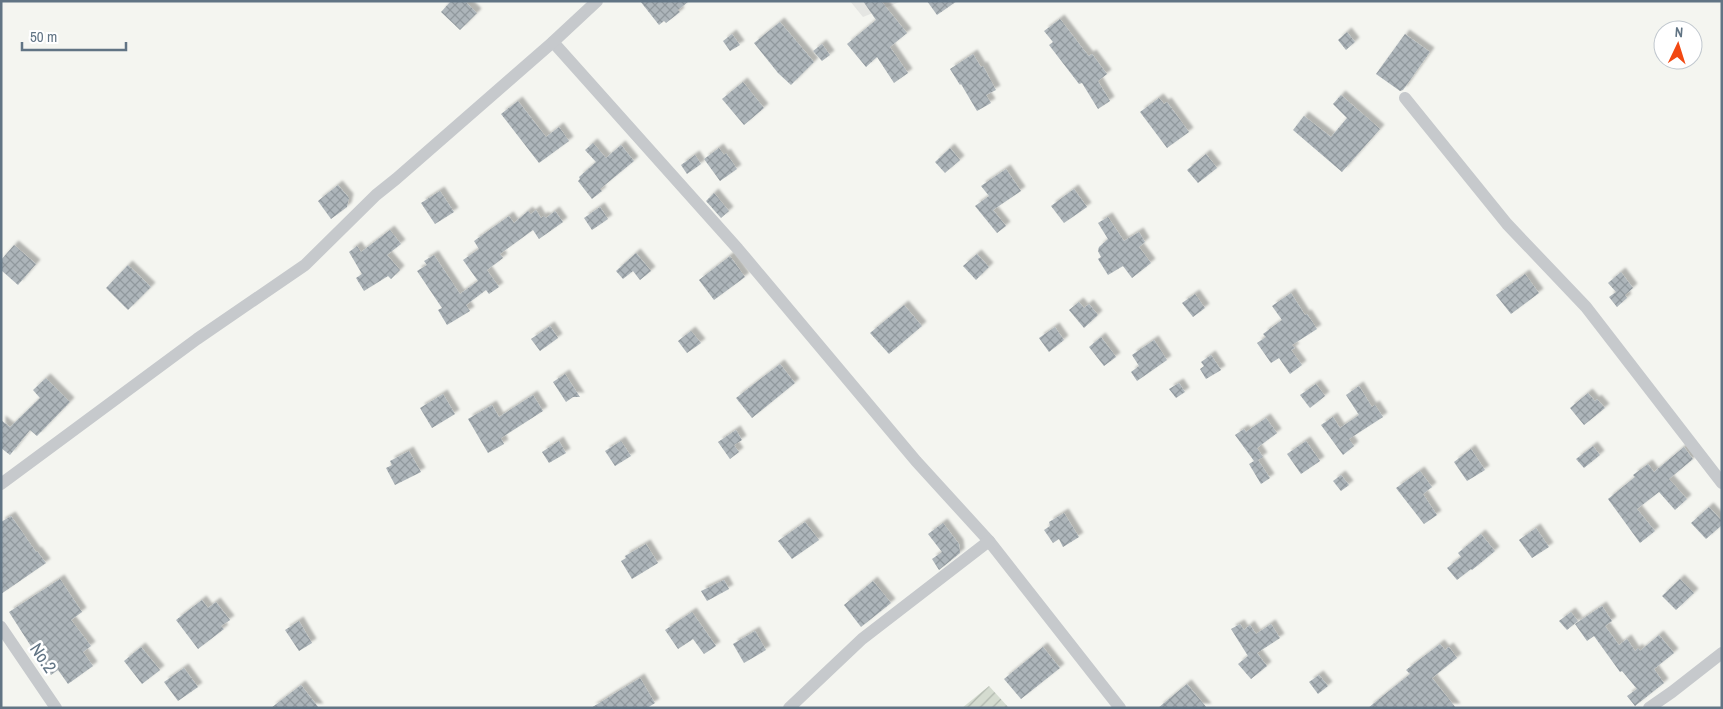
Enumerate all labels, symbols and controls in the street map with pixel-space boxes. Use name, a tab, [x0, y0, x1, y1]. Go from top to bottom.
scale bar	[22, 20, 126, 52]
north arrow	[1653, 20, 1703, 70]
text: N	[1674, 23, 1684, 41]
text: 50 m	[30, 26, 57, 47]
street label: No.2	[24, 638, 62, 678]

